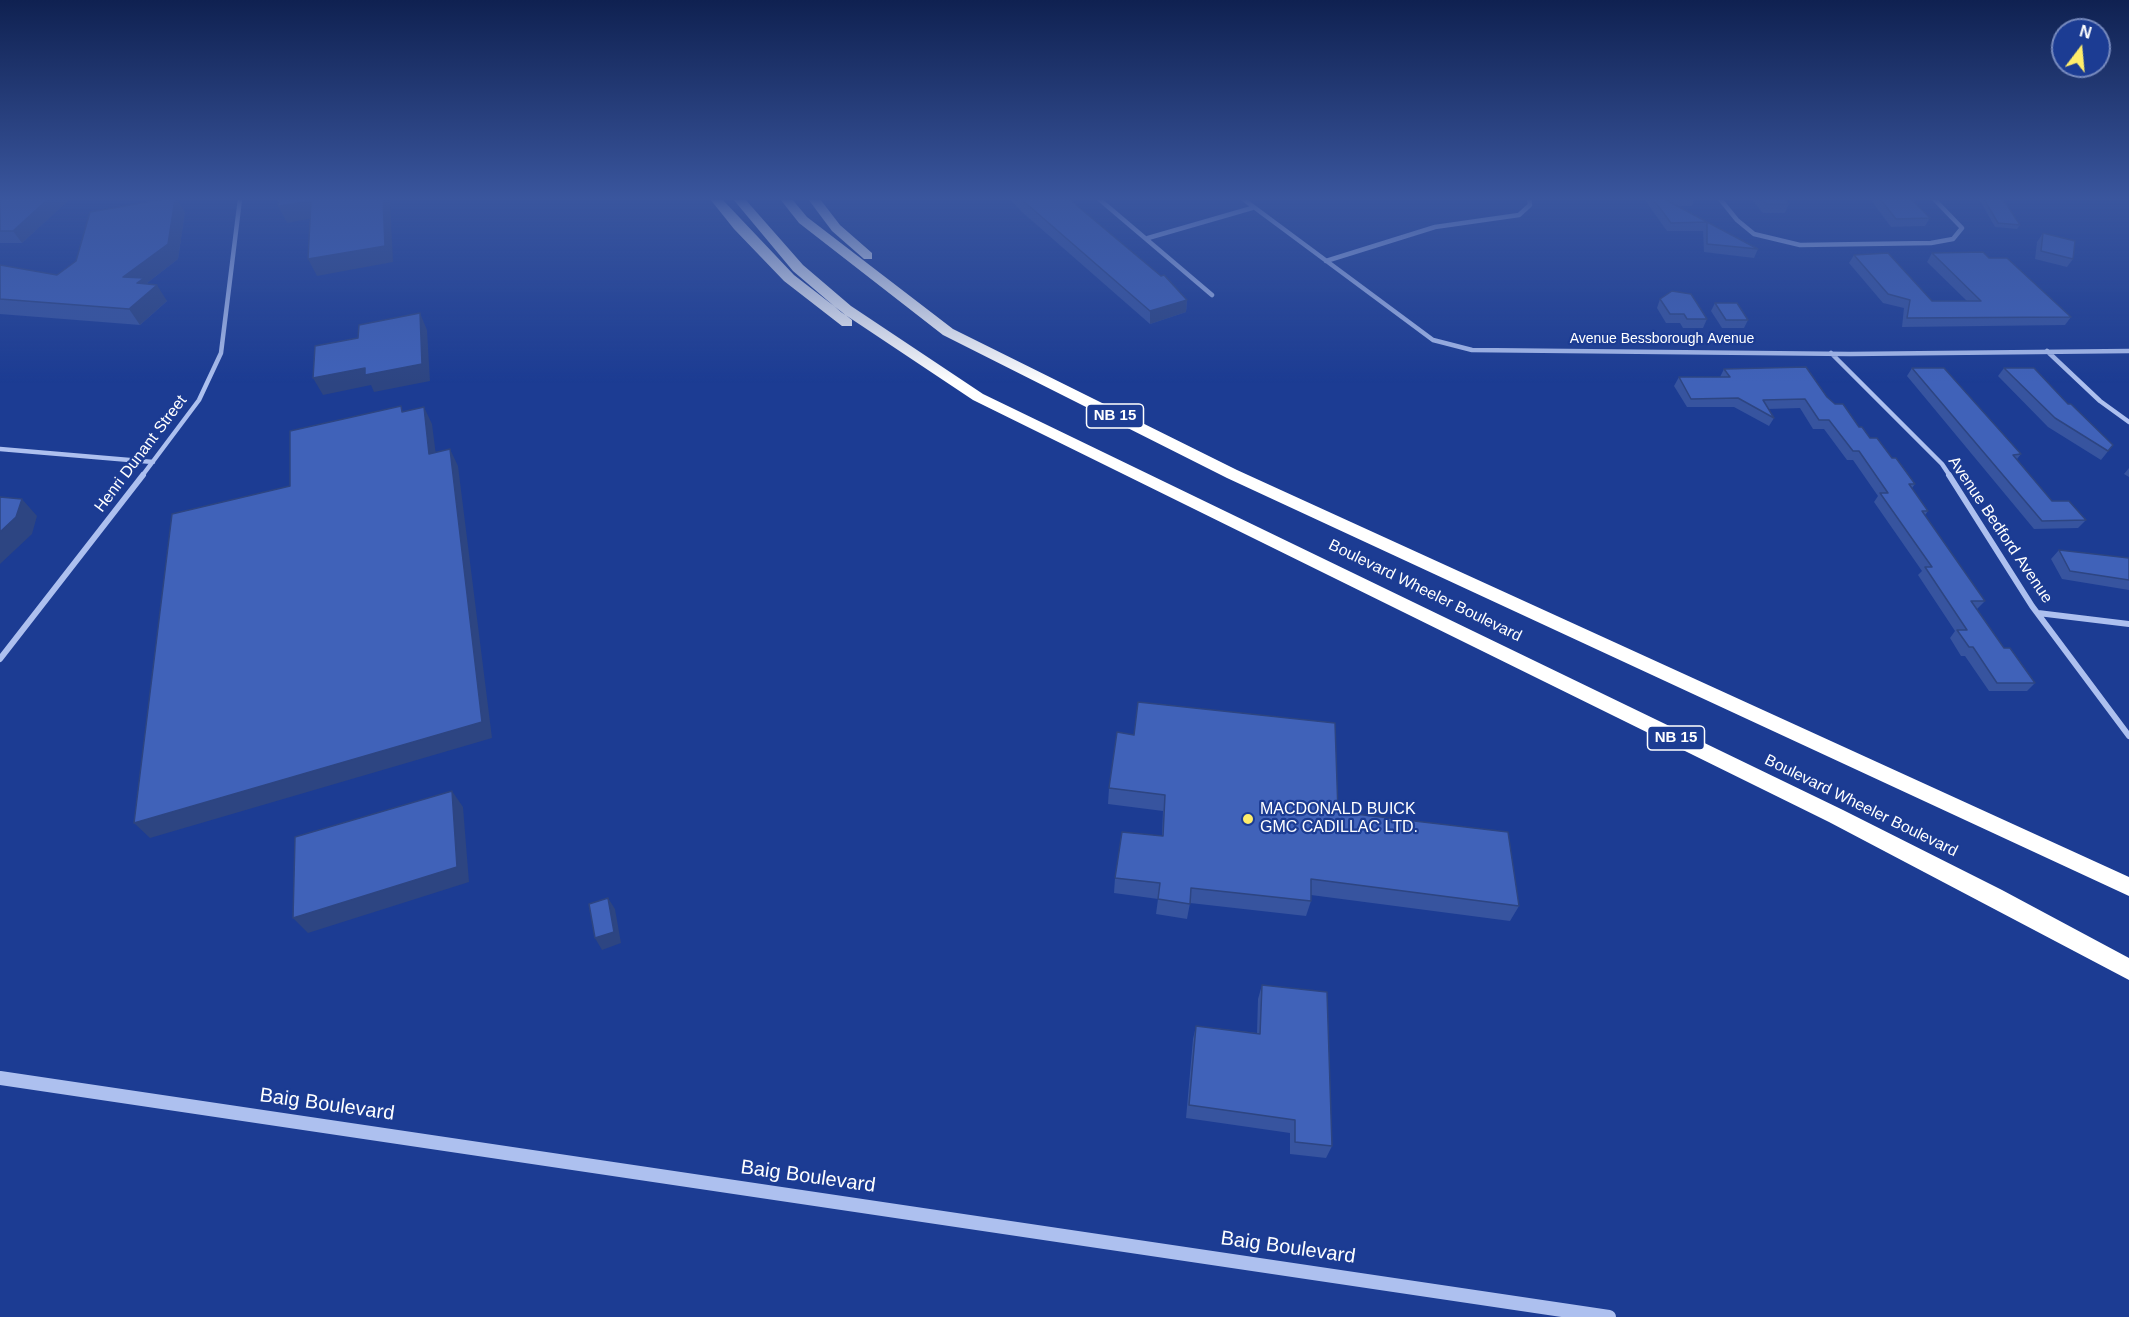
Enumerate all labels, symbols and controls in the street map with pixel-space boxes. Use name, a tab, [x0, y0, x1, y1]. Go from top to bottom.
north arrow	[2051, 18, 2111, 78]
text: N	[2078, 22, 2093, 42]
street label: Avenue Bessborough Avenue	[1570, 331, 1754, 347]
street label: Henri Dunant Street	[91, 392, 191, 516]
road number: NB 15	[1086, 404, 1144, 428]
street label: Avenue Bedford Avenue	[1944, 453, 2056, 607]
street label: Boulevard Wheeler Boulevard	[1325, 536, 1525, 646]
road number: NB 15	[1648, 726, 1704, 750]
street label: Boulevard Wheeler Boulevard	[1761, 751, 1961, 861]
place label: MACDONALD BUICK GMC CADILLAC LTD.	[1260, 800, 1418, 838]
marker: MACDONALD BUICK GMC CADILLAC LTD.	[1241, 812, 1255, 826]
street label: Baig Boulevard	[258, 1084, 396, 1126]
street label: Baig Boulevard	[739, 1156, 877, 1198]
street label: Baig Boulevard	[1219, 1227, 1357, 1269]

